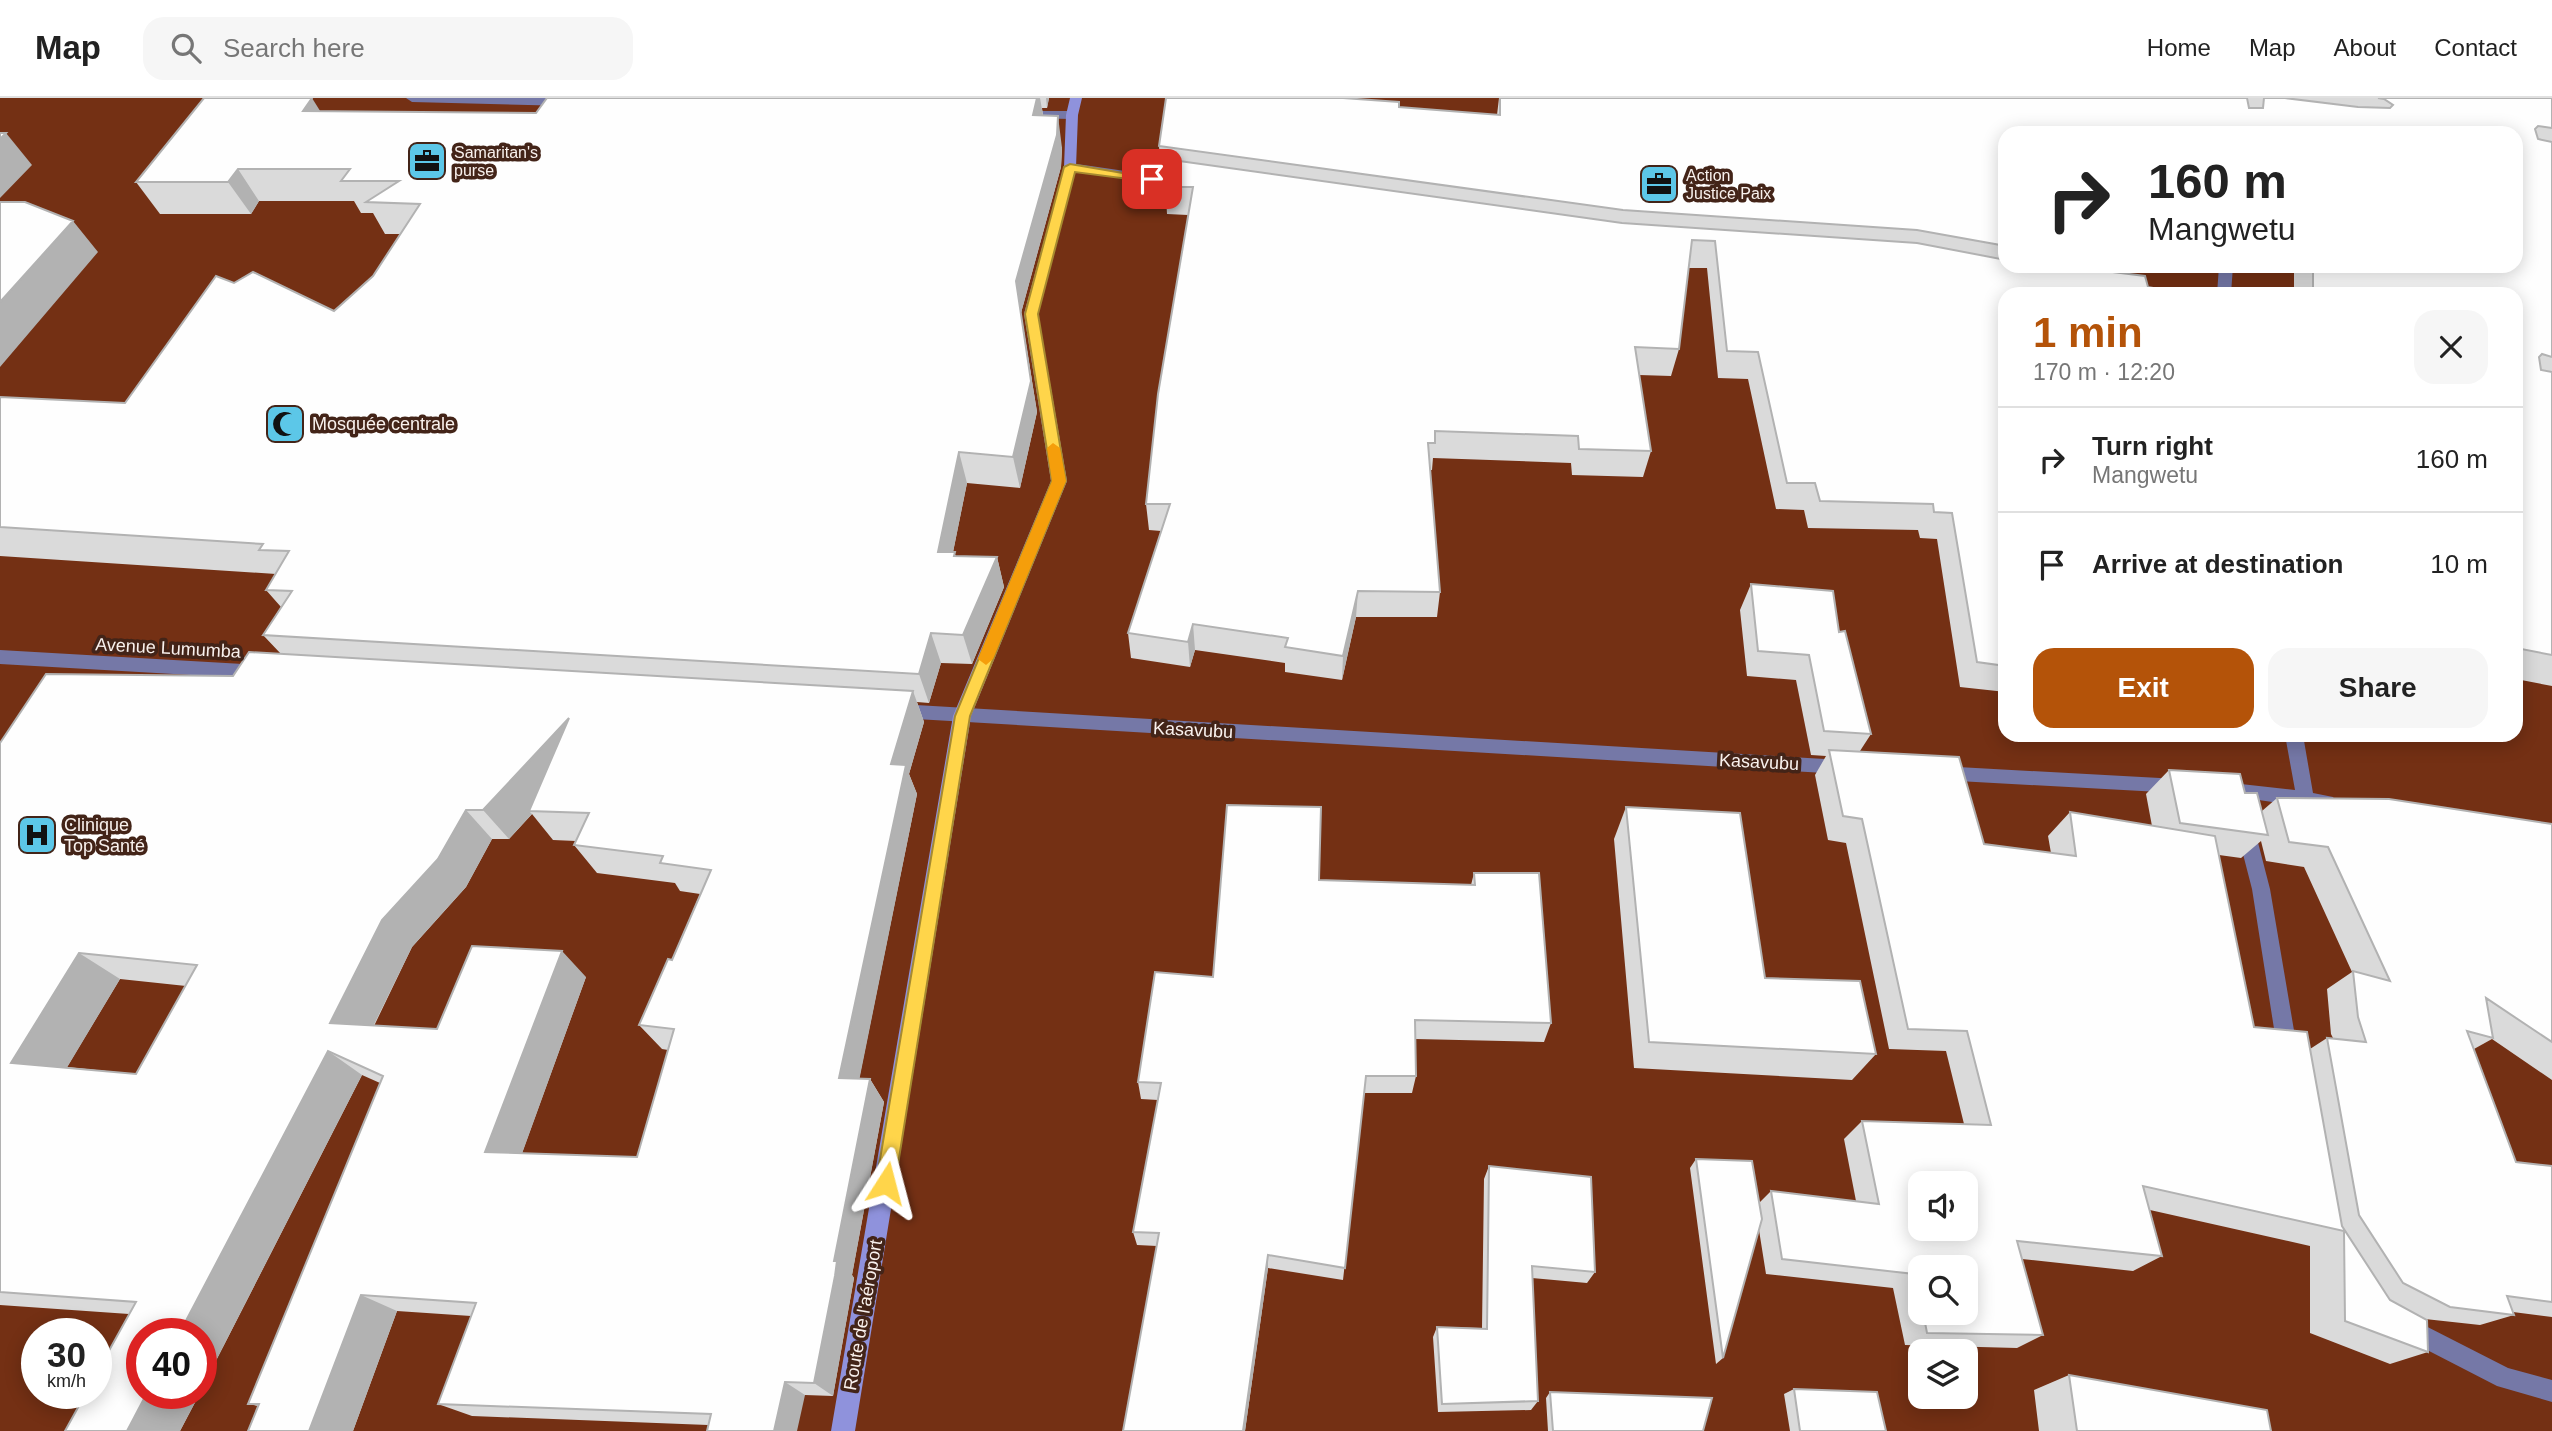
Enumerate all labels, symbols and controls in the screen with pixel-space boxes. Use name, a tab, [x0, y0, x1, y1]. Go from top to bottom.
search box	[143, 17, 633, 80]
text: Map	[35, 29, 101, 66]
icon: search	[167, 29, 205, 67]
text: Search here	[223, 33, 365, 63]
text: Home	[2147, 34, 2211, 61]
text: Map	[2249, 34, 2296, 61]
text: About	[2334, 34, 2396, 61]
text: Contact	[2434, 34, 2517, 61]
office icon: Samaritan's purse	[406, 140, 448, 182]
place label: Samaritan's purse	[454, 144, 538, 179]
pin	[1122, 149, 1182, 209]
icon: right	[2033, 154, 2124, 245]
text: 160 m	[2148, 154, 2287, 208]
icon: arrive	[1133, 160, 1171, 198]
office icon: Action Justice Paix	[1638, 163, 1680, 205]
place label: Action Justice Paix	[1686, 167, 1771, 202]
text: Mangwetu	[2148, 211, 2296, 247]
text: 1 min	[2033, 309, 2143, 356]
button: close	[2414, 310, 2488, 384]
text: 170 m · 12:20	[2033, 359, 2175, 385]
mosque icon: Mosquée centrale	[264, 403, 306, 445]
place label: Mosquée centrale	[312, 414, 455, 434]
text: Turn right	[2092, 431, 2213, 461]
icon: right	[2033, 441, 2071, 479]
text: 160 m	[2416, 444, 2488, 474]
text: Mangwetu	[2092, 462, 2198, 488]
icon: arrive	[2033, 546, 2071, 584]
text: Arrive at destination	[2092, 549, 2343, 579]
text: 10 m	[2430, 549, 2488, 579]
street label: Avenue Lumumba	[95, 634, 242, 662]
button: Exit	[2033, 648, 2254, 728]
button: Share	[2268, 648, 2488, 728]
street label: Kasavubu	[1153, 718, 1233, 742]
street label: Kasavubu	[1719, 750, 1799, 774]
hospital icon: Clinique Top Santé	[16, 814, 58, 856]
place label: Clinique Top Santé	[64, 815, 145, 856]
position arrow	[849, 1146, 923, 1220]
map controls	[1908, 1171, 1978, 1409]
button: sound	[1908, 1171, 1978, 1241]
street label: Route de l'aéroport	[840, 1238, 886, 1392]
button: search	[1908, 1255, 1978, 1325]
speed limit sign: 40	[126, 1318, 217, 1409]
text: 30	[47, 1335, 86, 1374]
button: layers	[1908, 1339, 1978, 1409]
text: km/h	[47, 1371, 86, 1391]

